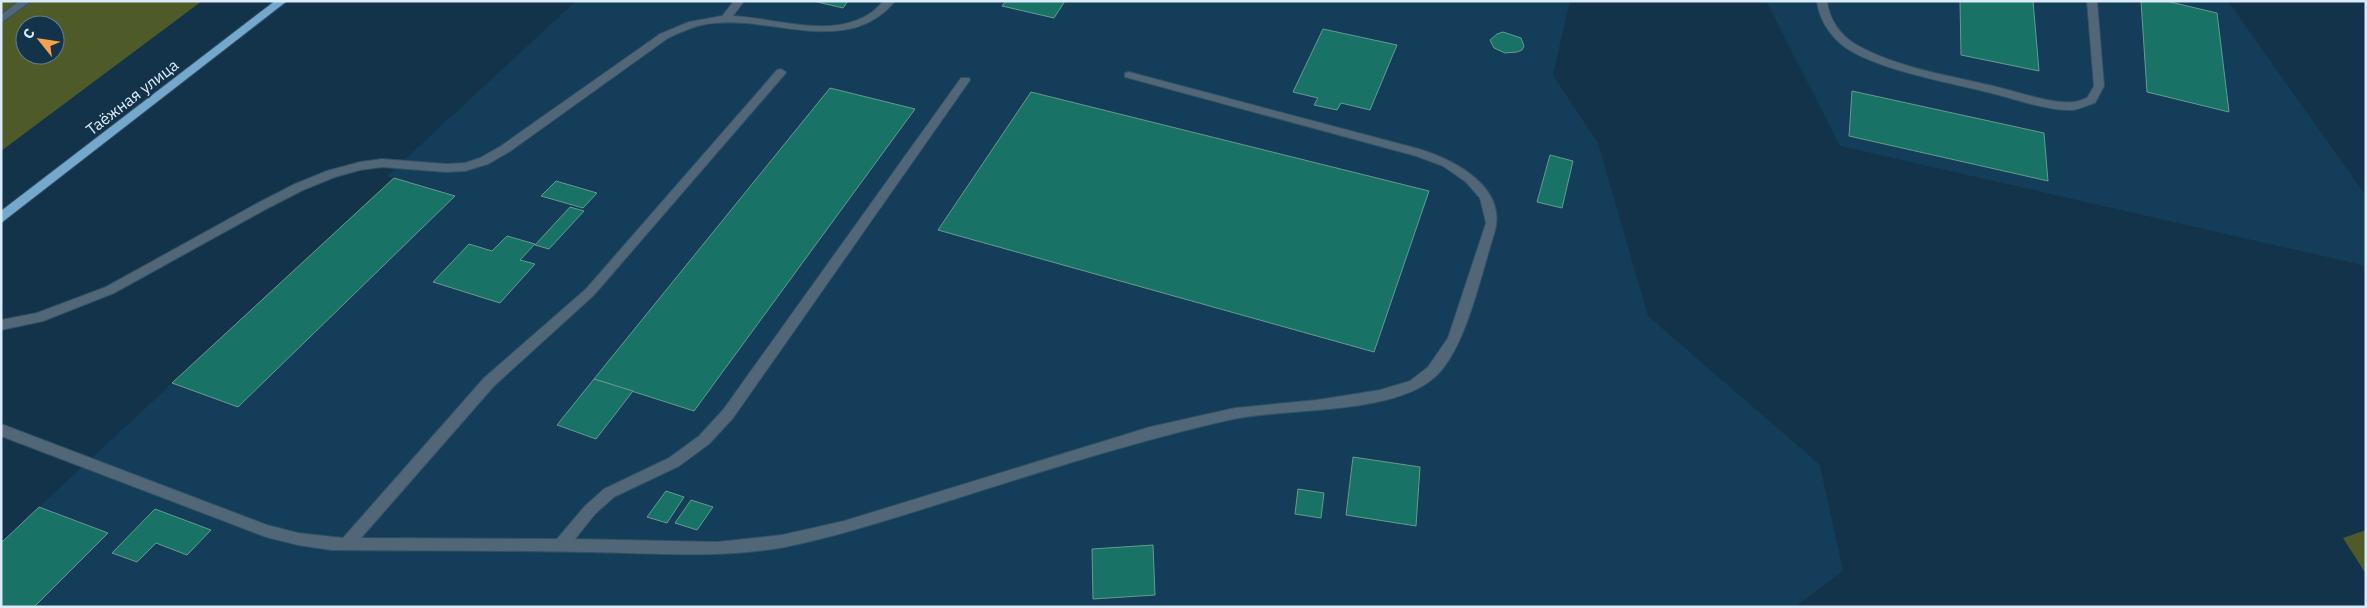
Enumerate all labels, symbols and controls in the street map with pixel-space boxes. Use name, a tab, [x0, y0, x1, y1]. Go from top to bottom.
north arrow	[15, 15, 65, 65]
text: С	[19, 25, 39, 42]
street label: Таёжная улица	[82, 54, 183, 139]

